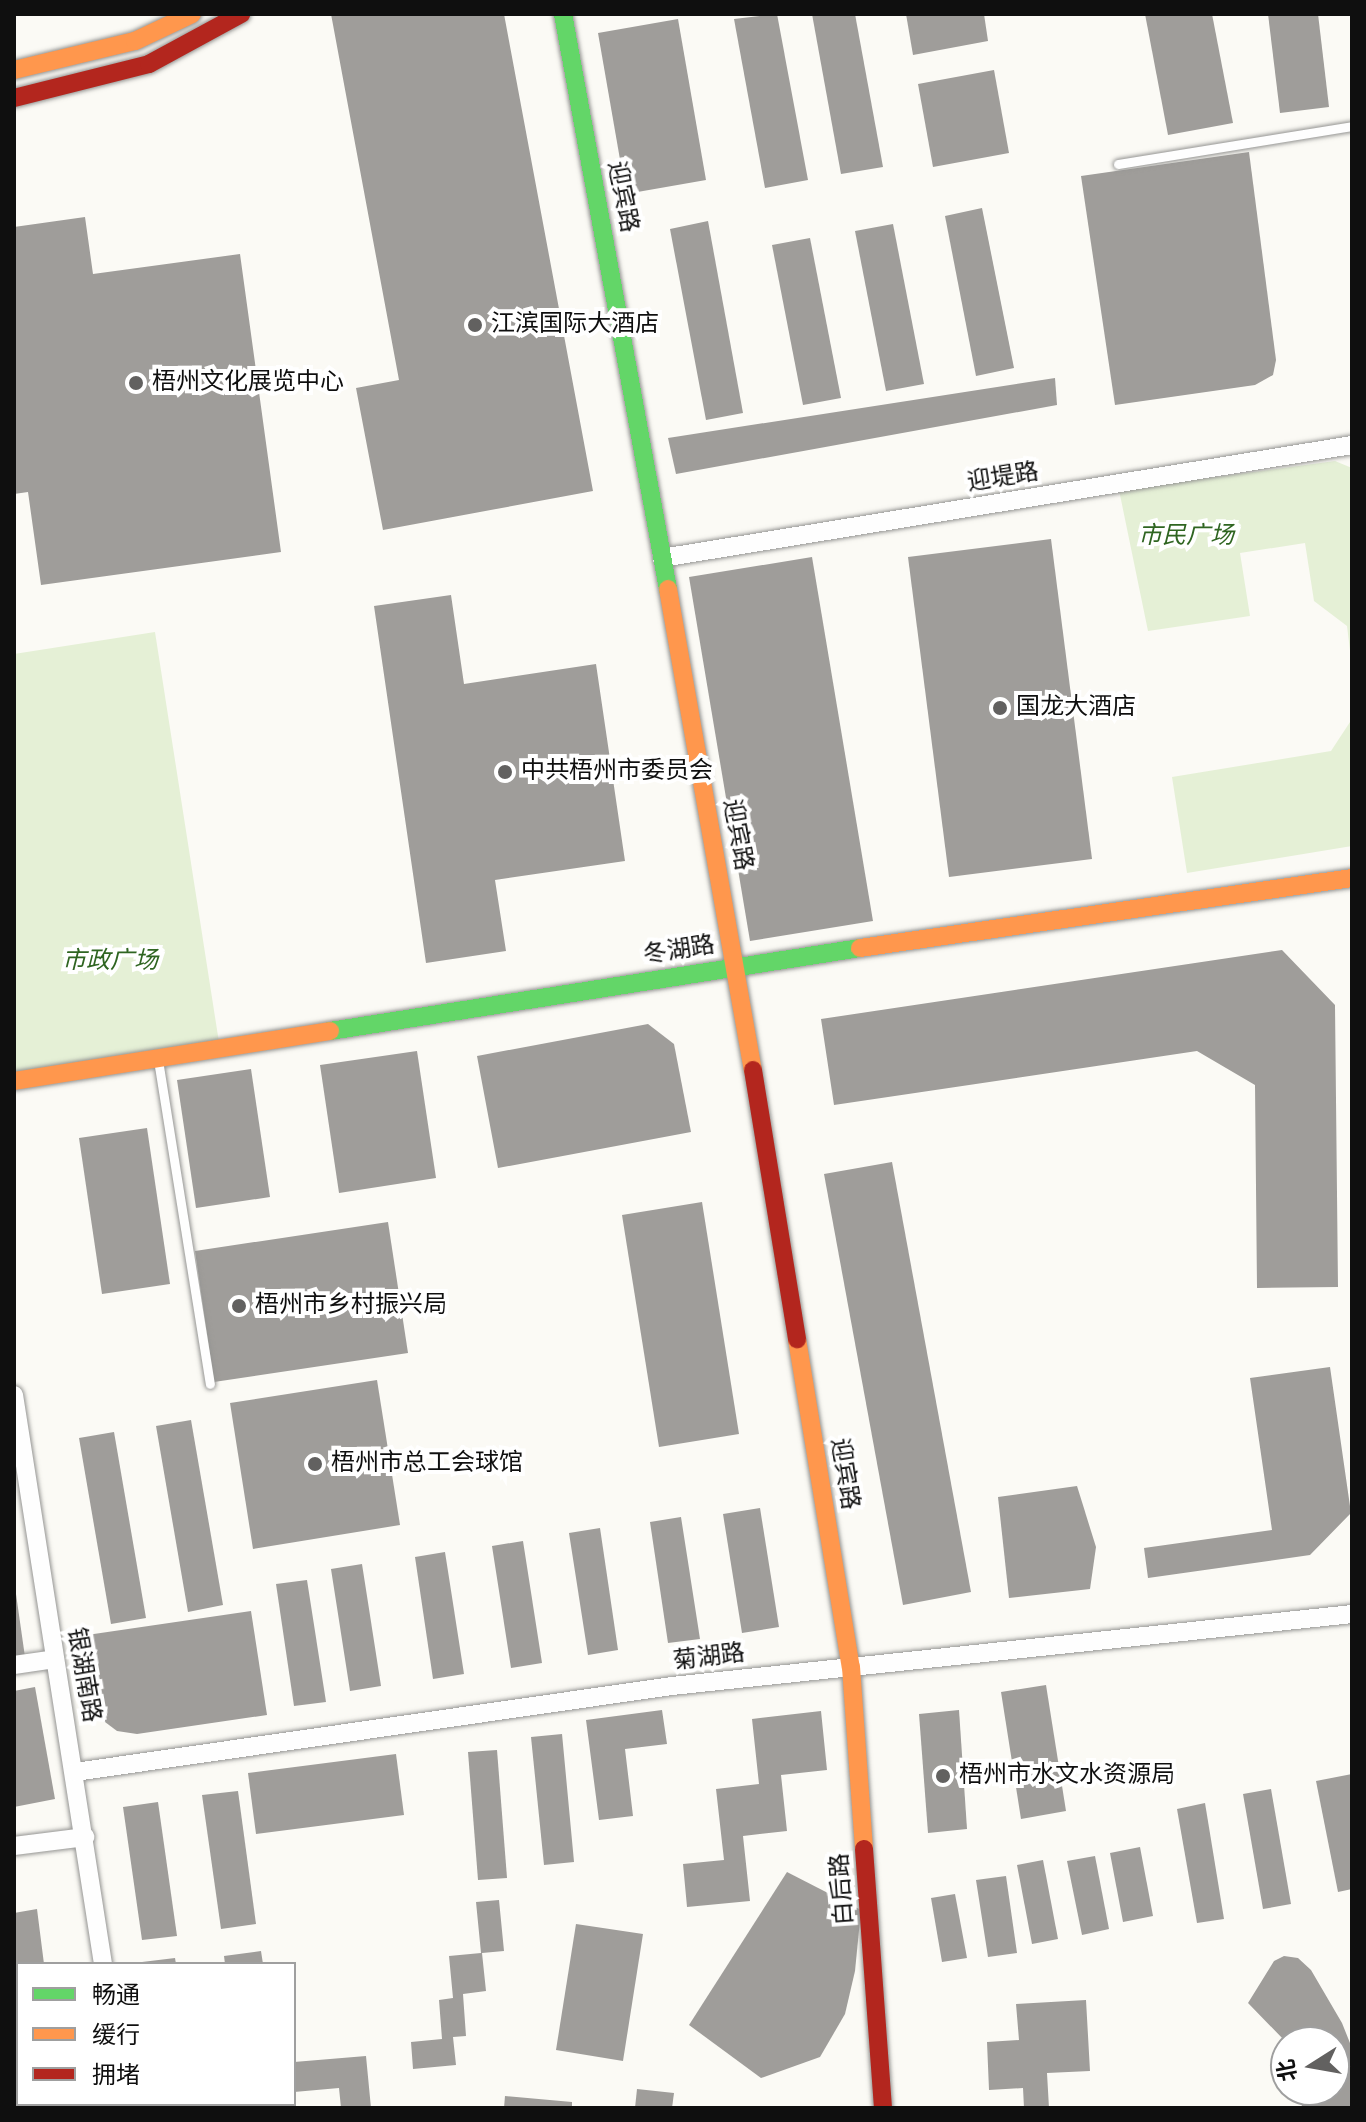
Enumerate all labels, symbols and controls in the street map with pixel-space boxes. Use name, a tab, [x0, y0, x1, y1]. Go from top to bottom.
street label: 迎宾路	[601, 159, 643, 235]
place label: 江滨国际大酒店	[491, 311, 659, 339]
marker: 江滨国际大酒店	[466, 316, 484, 334]
place label: 梧州文化展览中心	[152, 369, 344, 397]
marker: 梧州文化展览中心	[127, 374, 145, 392]
street label: 迎堤路	[965, 458, 1041, 498]
park label: 市民广场	[1138, 523, 1234, 551]
place label: 国龙大酒店	[1016, 694, 1136, 722]
marker: 国龙大酒店	[991, 699, 1009, 717]
place label: 中共梧州市委员会	[521, 758, 713, 786]
marker: 中共梧州市委员会	[496, 763, 514, 781]
street label: 迎宾路	[717, 797, 757, 873]
street label: 冬湖路	[641, 931, 717, 971]
park label: 市政广场	[62, 948, 158, 976]
place label: 梧州市乡村振兴局	[255, 1292, 447, 1320]
marker: 梧州市乡村振兴局	[230, 1297, 248, 1315]
street label: 迎宾路	[824, 1436, 864, 1512]
place label: 梧州市总工会球馆	[331, 1450, 523, 1478]
marker: 梧州市总工会球馆	[306, 1455, 324, 1473]
street label: 银湖南路	[60, 1625, 106, 1725]
street label: 菊湖路	[672, 1639, 746, 1677]
place label: 梧州市水文水资源局	[959, 1762, 1175, 1790]
marker: 梧州市水文水资源局	[934, 1767, 952, 1785]
street label: 白后路	[826, 1852, 860, 1926]
legend	[16, 1962, 296, 2106]
text: 畅通	[92, 1978, 140, 2014]
text: 缓行	[92, 2018, 140, 2054]
north arrow	[1270, 2026, 1350, 2106]
text: 北	[1270, 2056, 1306, 2084]
text: 拥堵	[92, 2058, 140, 2094]

